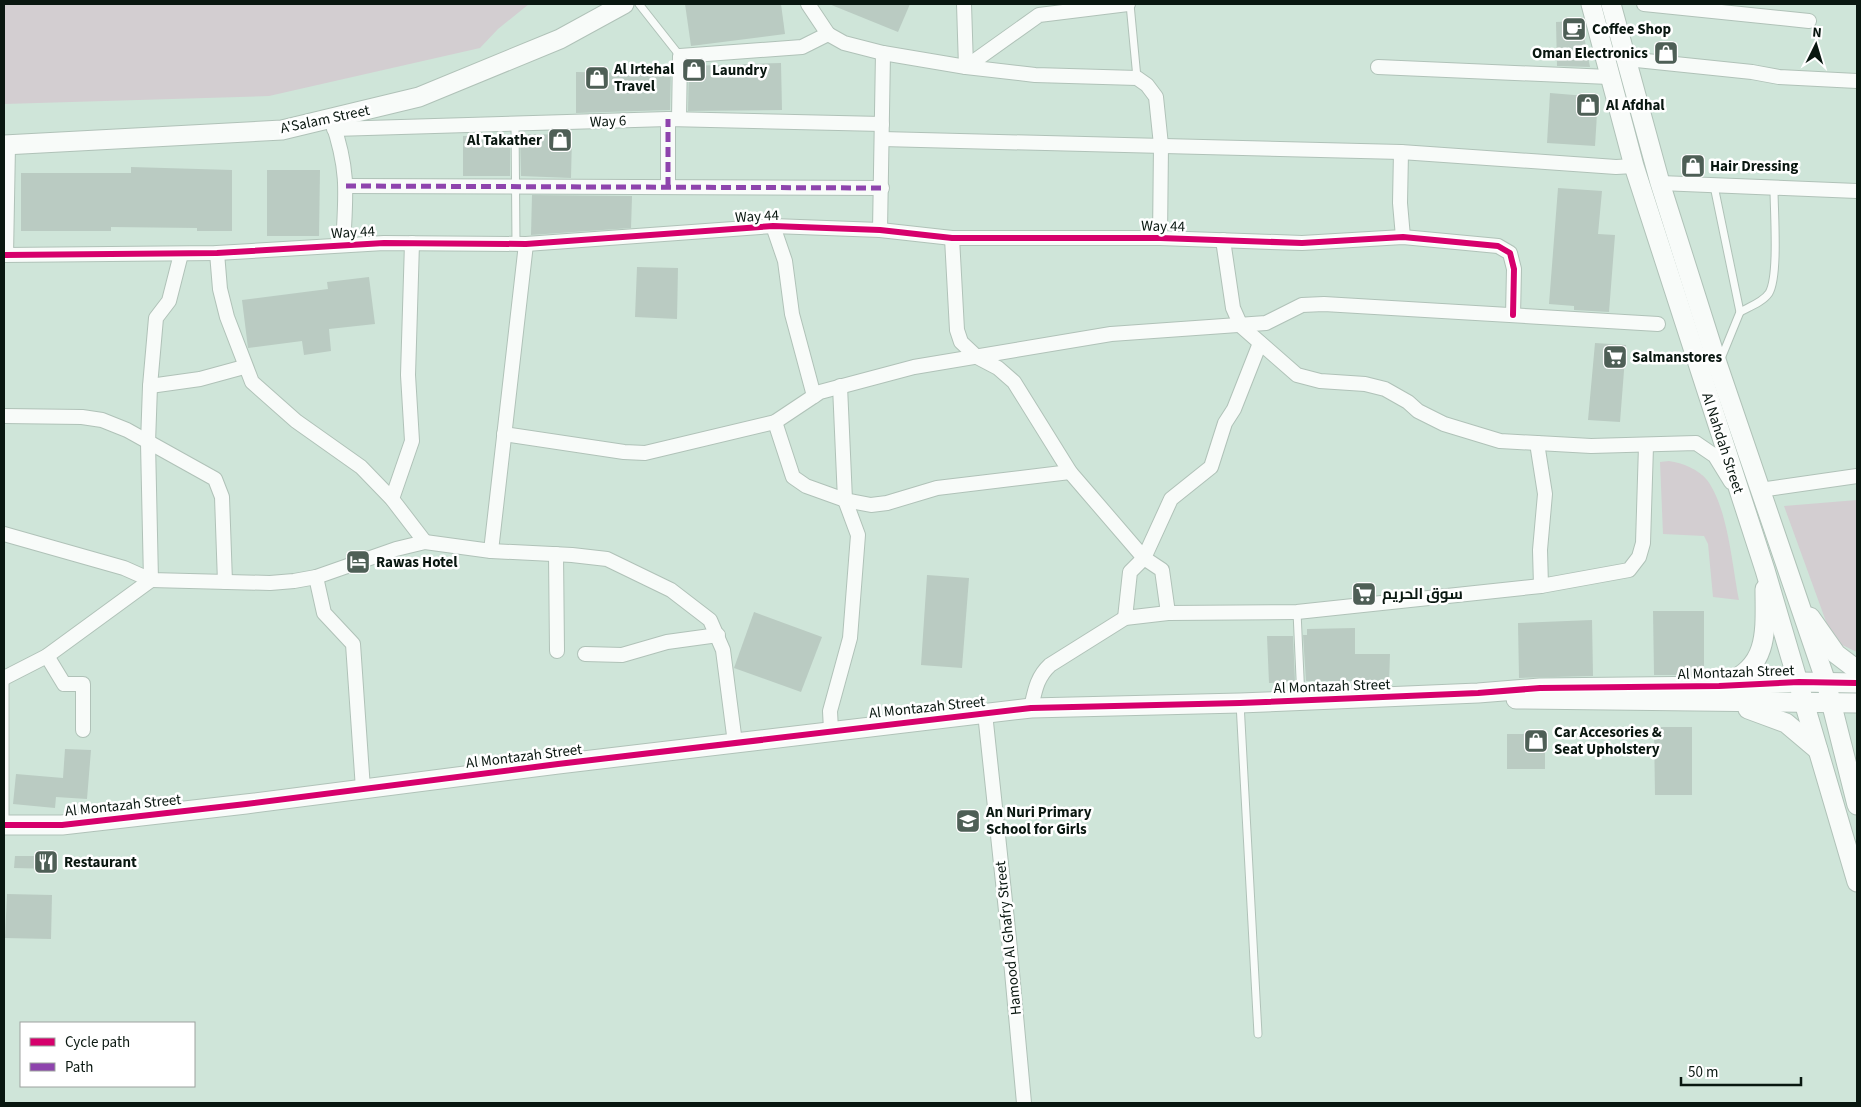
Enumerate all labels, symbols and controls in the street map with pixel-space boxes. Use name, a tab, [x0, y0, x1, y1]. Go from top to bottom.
cafe icon: Coffee Shop	[1561, 16, 1587, 42]
place label: Coffee Shop	[1592, 19, 1671, 40]
north arrow	[1791, 20, 1841, 70]
text: N	[1812, 23, 1823, 43]
shop icon: Oman Electronics	[1653, 40, 1679, 66]
place label: Oman Electronics	[1532, 43, 1648, 64]
shop icon: Laundry	[681, 57, 707, 83]
place label: Al Irtehal Travel	[613, 59, 675, 97]
place label: Laundry	[712, 60, 767, 81]
shop icon: Al Irtehal Travel	[584, 65, 610, 91]
shop icon: Al Afdhal	[1575, 92, 1601, 118]
place label: Al Afdhal	[1605, 95, 1665, 116]
street label: A'Salam Street	[278, 100, 372, 139]
street label: Way 6	[589, 110, 627, 133]
shop icon: Al Takather	[547, 127, 573, 153]
place label: Al Takather	[466, 130, 542, 151]
shop icon: Hair Dressing	[1680, 153, 1706, 179]
place label: Hair Dressing	[1710, 156, 1798, 177]
street label: Way 44	[734, 205, 780, 228]
street label: Way 44	[1141, 216, 1186, 237]
street label: Way 44	[330, 221, 376, 244]
supermarket icon: Salmanstores	[1602, 344, 1628, 370]
place label: Salmanstores	[1632, 347, 1723, 368]
street label: Al Nahdah Street	[1696, 390, 1749, 496]
hotel icon: Rawas Hotel	[345, 549, 371, 575]
place label: Rawas Hotel	[376, 552, 458, 573]
supermarket icon: سوق الحريم	[1351, 581, 1377, 607]
place label: سوق الحريم	[1382, 584, 1463, 605]
street label: Al Montazah Street	[1677, 660, 1795, 685]
street label: Al Montazah Street	[1273, 674, 1391, 699]
street label: Al Montazah Street	[868, 691, 986, 724]
place label: Car Accesories & Seat Upholstery	[1554, 722, 1662, 760]
shop icon: Car Accesories & Seat Upholstery	[1523, 728, 1549, 754]
street label: Al Montazah Street	[465, 739, 583, 774]
street label: Al Montazah Street	[64, 789, 182, 822]
place label: An Nuri Primary School for Girls	[985, 802, 1092, 840]
school or university icon: An Nuri Primary School for Girls	[955, 808, 981, 834]
restaurant icon: Restaurant	[33, 849, 59, 875]
place label: Restaurant	[64, 852, 137, 873]
street label: Hamood Al Ghafry Street	[990, 860, 1027, 1016]
legend	[20, 1022, 195, 1087]
text: Cycle path	[65, 1032, 130, 1053]
scale bar	[1681, 1054, 1801, 1086]
text: Path	[65, 1057, 93, 1078]
text: 50 m	[1688, 1062, 1718, 1083]

